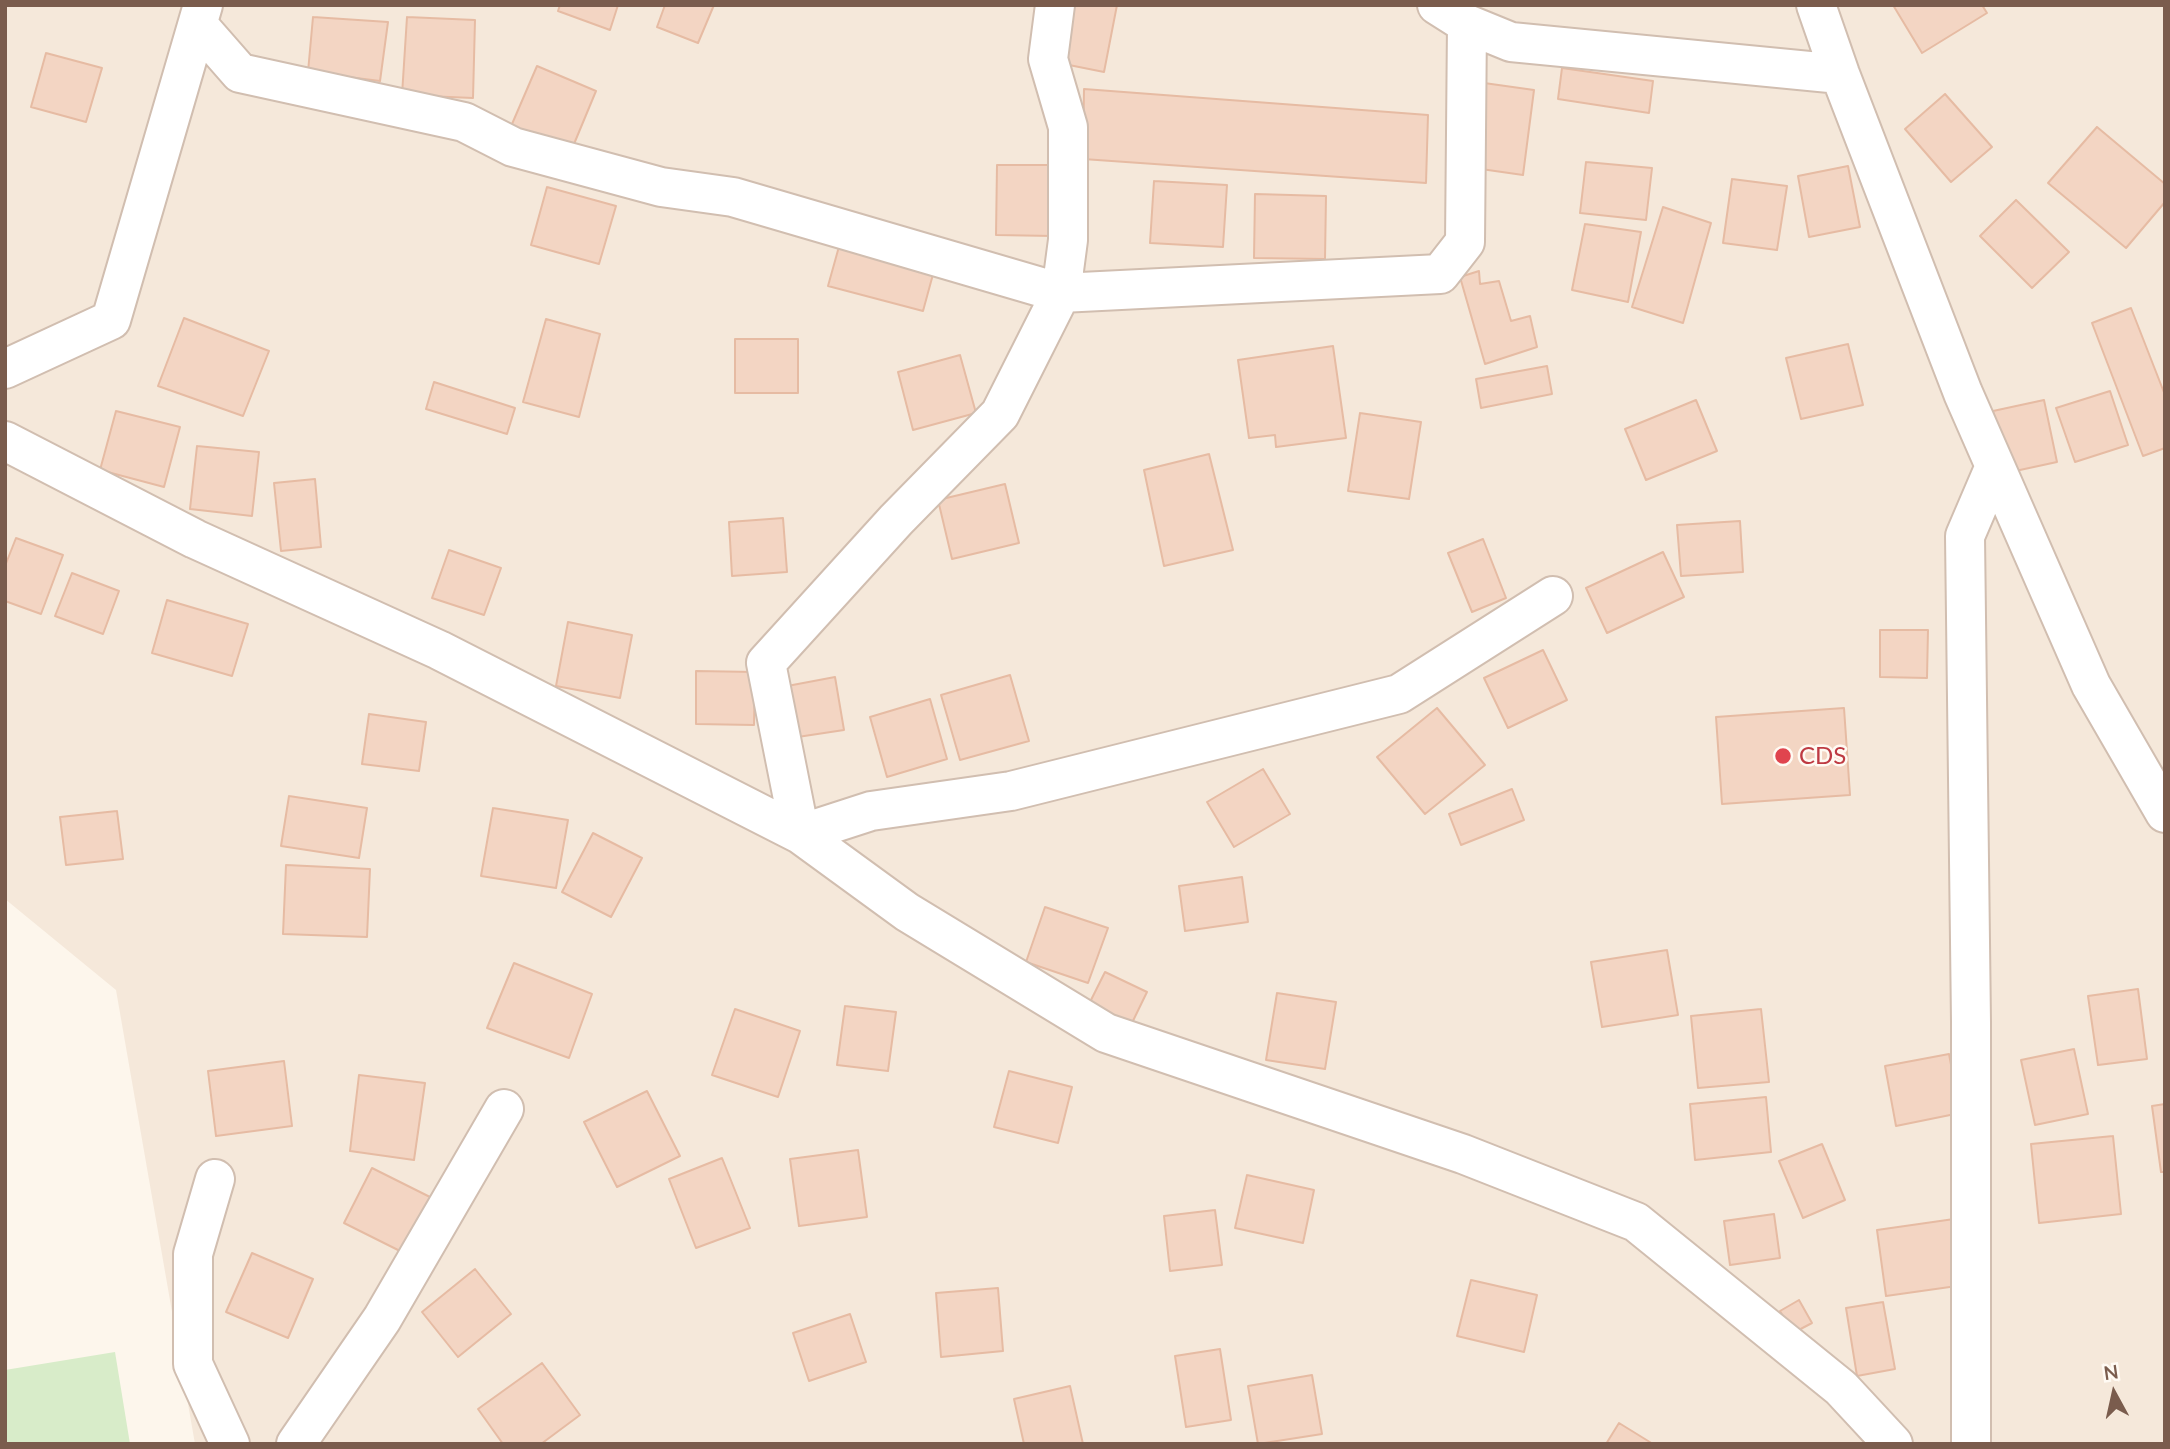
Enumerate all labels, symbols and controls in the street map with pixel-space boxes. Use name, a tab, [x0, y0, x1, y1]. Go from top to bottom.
place label: CDS	[1799, 742, 1846, 770]
marker: CDS	[1773, 746, 1793, 766]
north arrow	[2079, 1358, 2149, 1428]
text: N	[2102, 1359, 2120, 1384]

